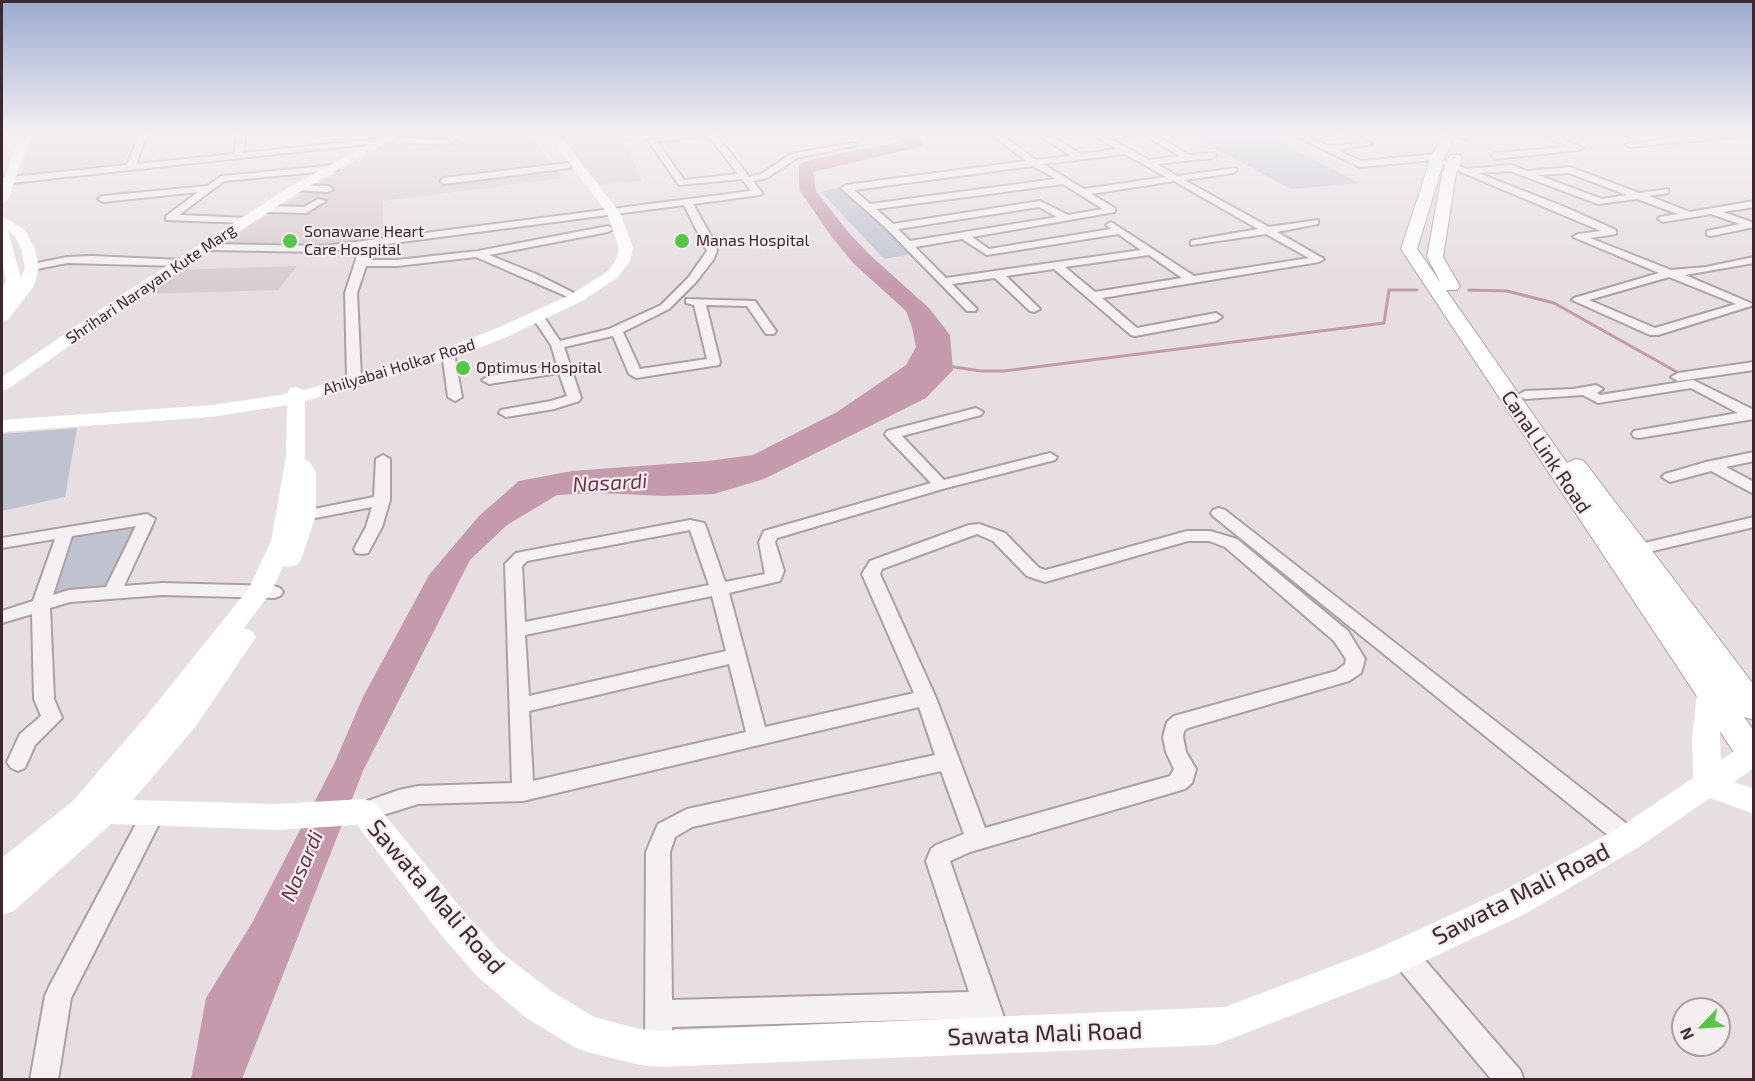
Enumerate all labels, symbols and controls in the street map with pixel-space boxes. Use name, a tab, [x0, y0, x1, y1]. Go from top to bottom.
street label: Shrihari Narayan Kute Marg	[62, 220, 240, 348]
place label: Sonawane Heart Care Hospital	[304, 222, 424, 260]
place label: Manas Hospital	[696, 231, 809, 251]
marker: Sonawane Heart Care Hospital	[281, 232, 299, 250]
marker: Manas Hospital	[673, 232, 691, 250]
street label: Ahilyabai Holkar Road	[320, 335, 478, 399]
place label: Optimus Hospital	[476, 358, 602, 378]
marker: Optimus Hospital	[454, 359, 472, 377]
street label: Canal Link Road	[1496, 386, 1596, 518]
water label: Nasardi	[572, 468, 648, 498]
street label: Sawata Mali Road	[361, 814, 511, 980]
water label: Nasardi	[275, 827, 329, 905]
street label: Sawata Mali Road	[1428, 837, 1614, 951]
north arrow	[1671, 997, 1731, 1057]
street label: Sawata Mali Road	[947, 1016, 1143, 1052]
text: N	[1675, 1025, 1697, 1043]

